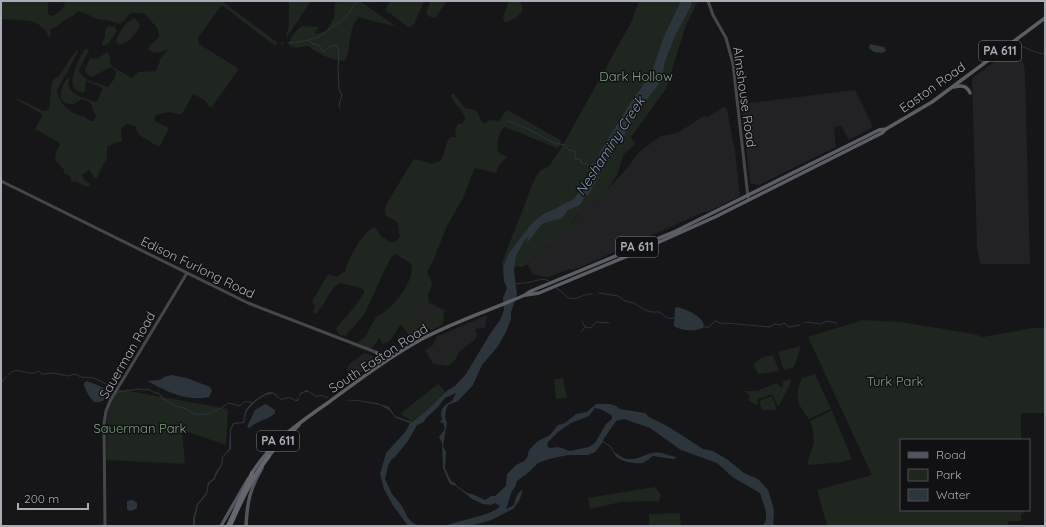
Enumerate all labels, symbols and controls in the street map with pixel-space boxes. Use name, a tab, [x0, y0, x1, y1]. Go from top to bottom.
road number: PA 611	[979, 41, 1021, 61]
street label: Almshouse Road	[730, 46, 760, 148]
street label: Easton Road	[896, 58, 968, 116]
park label: Dark Hollow	[599, 68, 673, 84]
water label: Neshaminy Creek	[571, 92, 649, 199]
street label: Edison Furlong Road	[138, 232, 258, 302]
road number: PA 611	[616, 237, 658, 257]
street label: Sauerman Road	[96, 309, 158, 401]
street label: South Easton Road	[326, 320, 430, 396]
park label: Turk Park	[867, 373, 923, 389]
park label: Sauerman Park	[93, 420, 187, 436]
road number: PA 611	[257, 431, 299, 451]
legend	[900, 439, 1030, 511]
text: Road	[936, 447, 966, 462]
text: Park	[936, 467, 961, 482]
scale bar	[18, 485, 88, 511]
text: Water	[936, 487, 971, 502]
text: 200 m	[24, 491, 59, 506]

